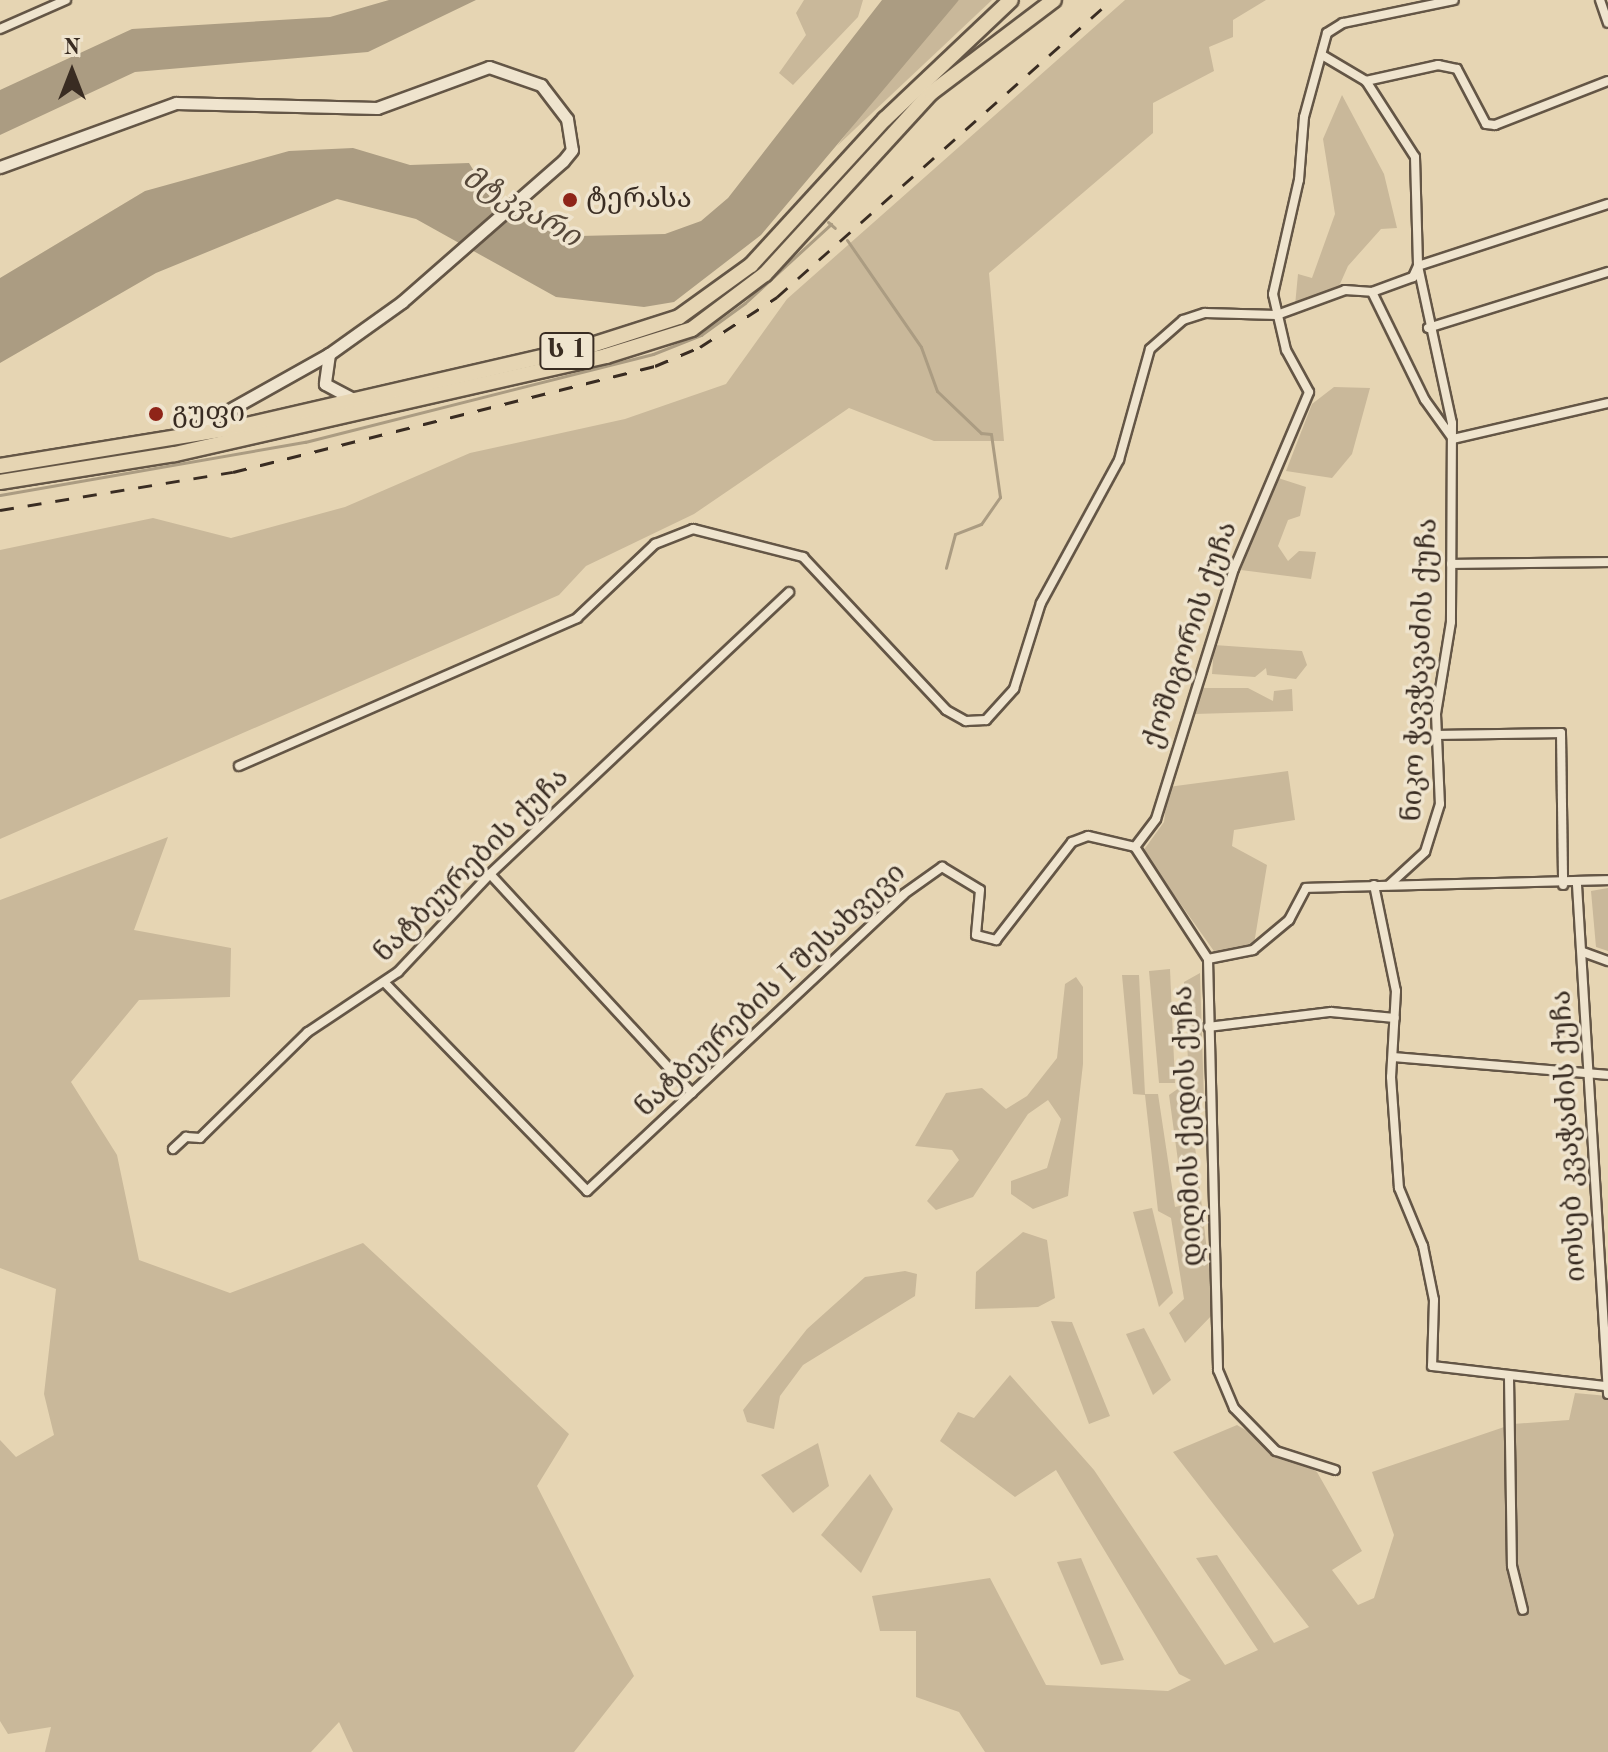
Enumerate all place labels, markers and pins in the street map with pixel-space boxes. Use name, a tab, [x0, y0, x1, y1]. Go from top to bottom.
place label: ტერასა	[586, 183, 692, 217]
marker: ტერასა	[561, 191, 579, 209]
place label: გუფი	[172, 397, 245, 431]
marker: გუფი	[147, 405, 165, 423]

